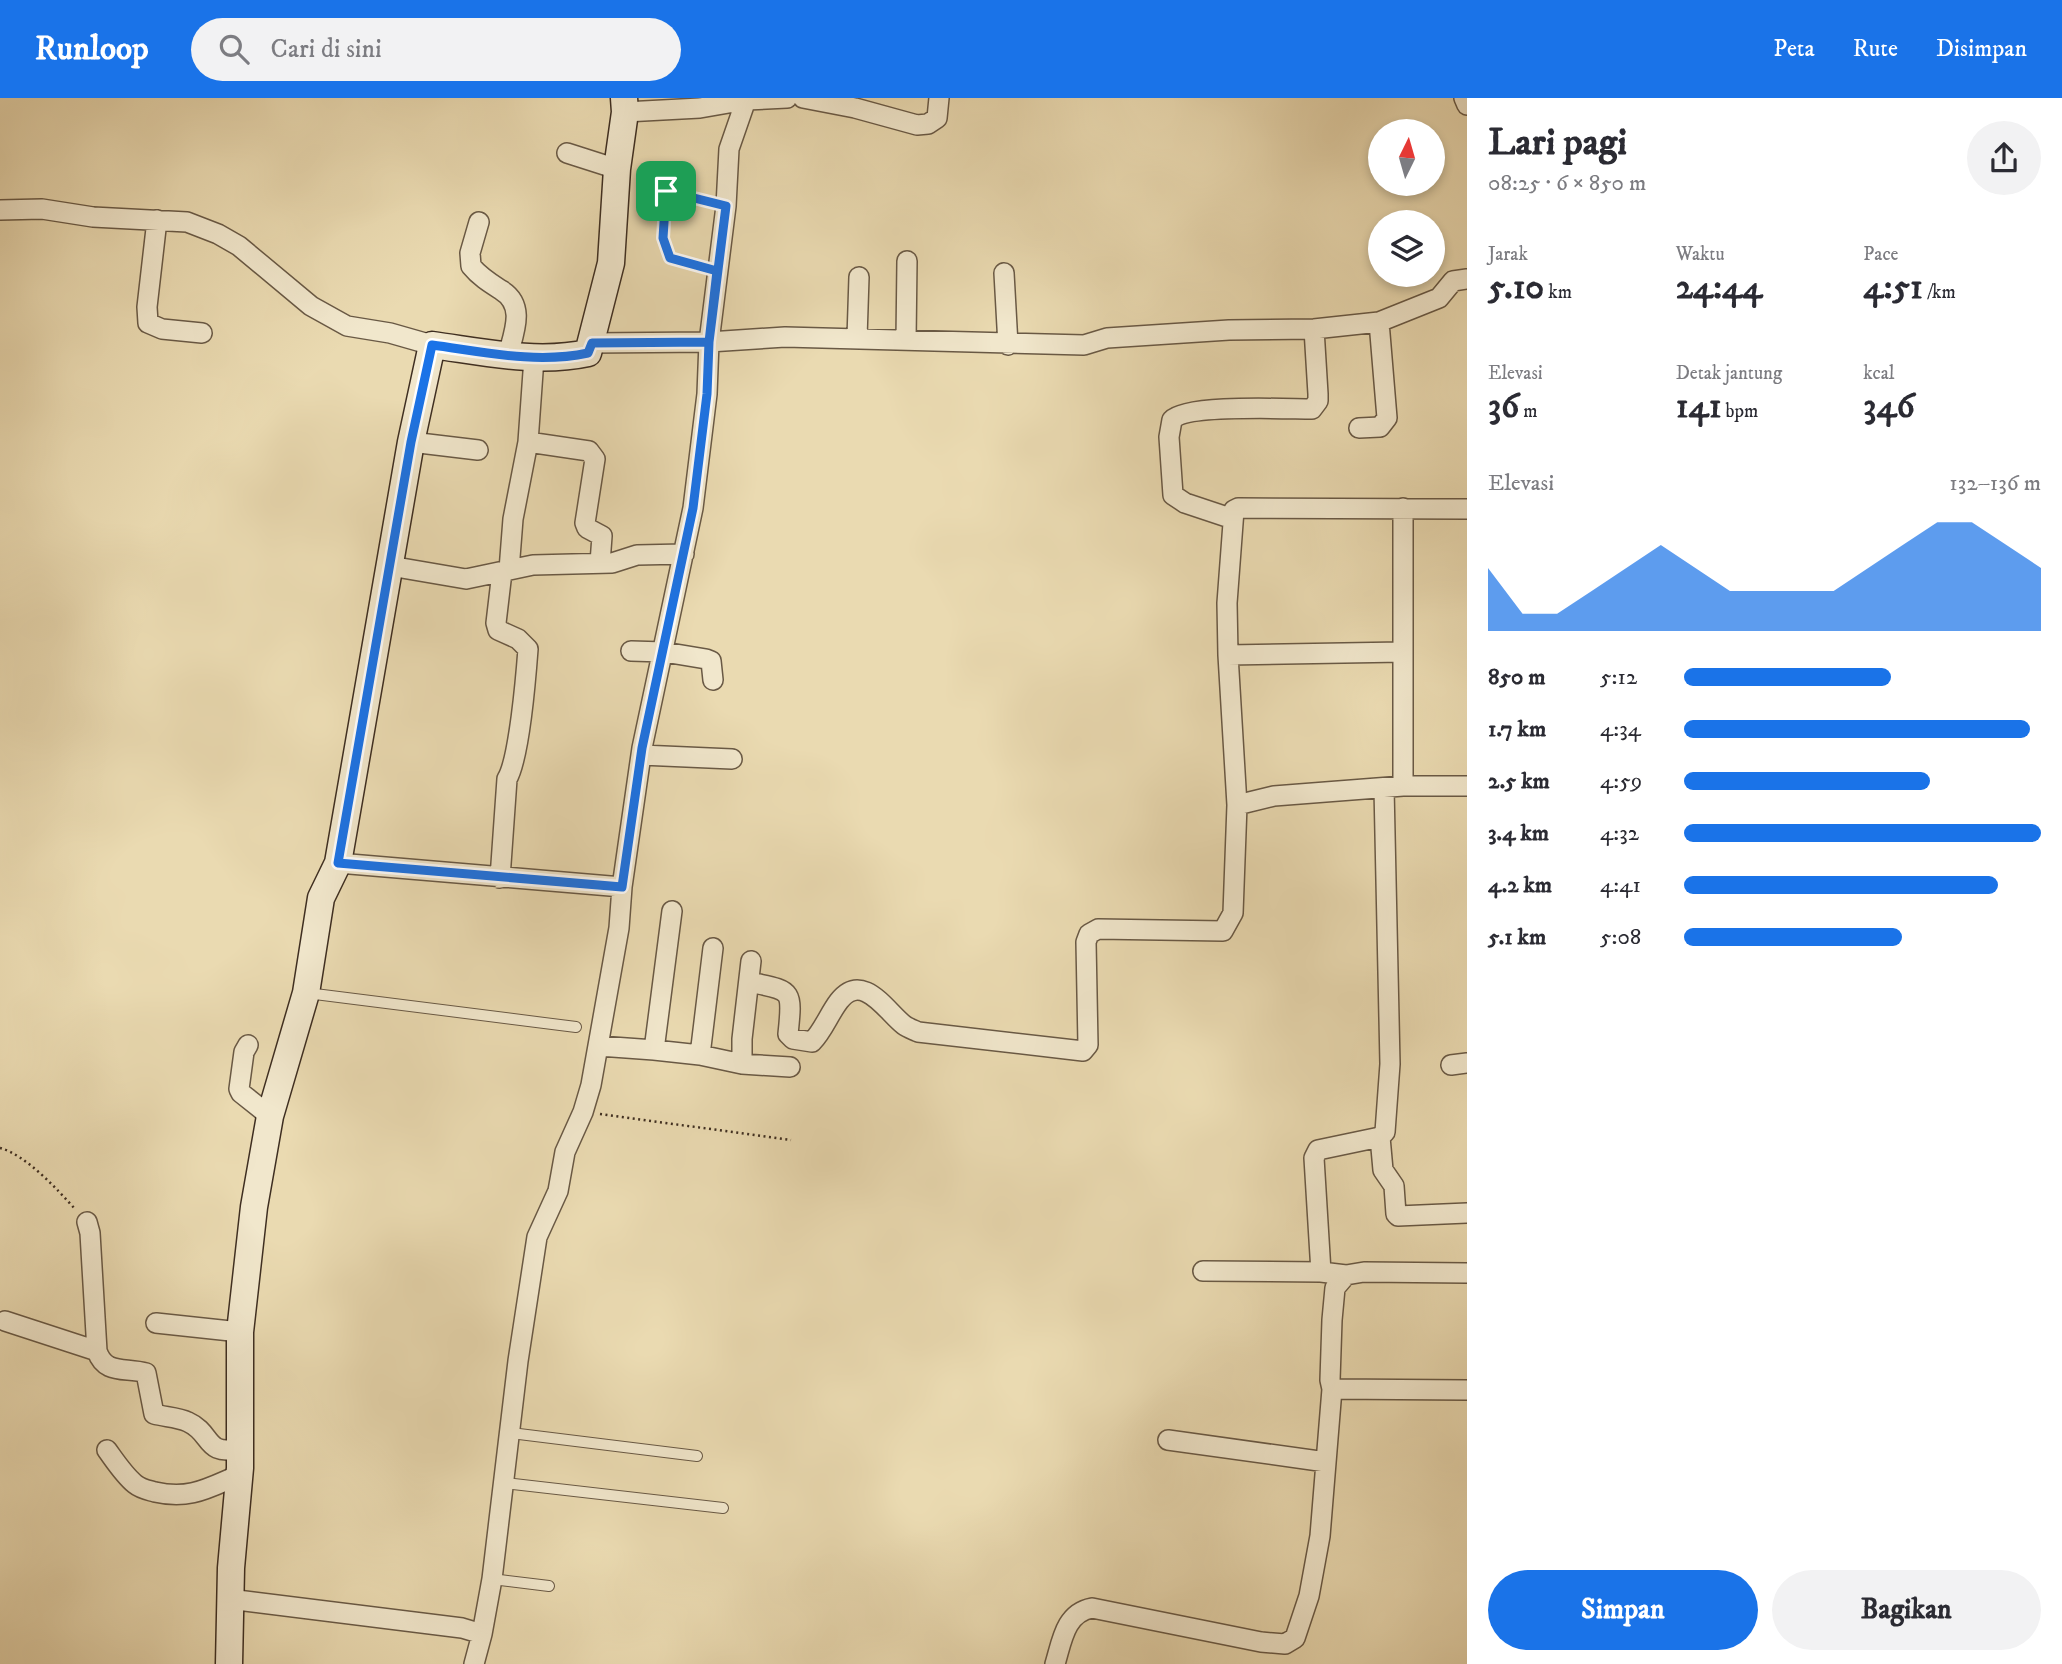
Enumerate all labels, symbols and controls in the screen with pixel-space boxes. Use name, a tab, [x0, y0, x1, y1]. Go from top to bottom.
search box	[191, 18, 681, 81]
text: Runloop	[35, 29, 149, 70]
icon: search	[215, 30, 253, 68]
text: Cari di sini	[271, 33, 382, 66]
text: Peta	[1773, 34, 1815, 64]
text: Rute	[1853, 34, 1898, 64]
text: Disimpan	[1936, 34, 2027, 64]
north arrow	[1368, 119, 1446, 196]
map controls	[1368, 119, 1445, 287]
text: Lari pagi	[1488, 119, 1627, 167]
button: share	[1967, 121, 2041, 195]
pin	[636, 161, 696, 221]
text: 08:25 · 6 × 850 m	[1488, 169, 1646, 198]
icon: arrive	[647, 172, 685, 210]
button: layers	[1368, 210, 1445, 287]
text: Jarak	[1488, 243, 1528, 266]
text: Waktu	[1676, 243, 1725, 266]
text: Pace	[1863, 243, 1898, 266]
text: 5.10	[1488, 266, 1544, 310]
text: 24:44	[1676, 266, 1762, 310]
text: 4:51	[1863, 266, 1923, 310]
text: km	[1544, 281, 1572, 304]
text: /km	[1923, 281, 1956, 304]
text: Elevasi	[1488, 362, 1543, 385]
text: Detak jantung	[1676, 362, 1782, 385]
text: kcal	[1863, 362, 1895, 385]
text: 36	[1488, 385, 1519, 429]
text: 141	[1676, 385, 1722, 429]
text: 346	[1863, 385, 1915, 429]
text: m	[1519, 400, 1538, 423]
text: bpm	[1722, 400, 1758, 423]
text: Elevasi	[1488, 469, 1554, 498]
text: 132–136 m	[1949, 469, 2041, 498]
text: 850 m	[1488, 663, 1546, 692]
text: 5:12	[1600, 663, 1637, 692]
text: 1.7 km	[1488, 715, 1546, 744]
text: 4:34	[1600, 715, 1641, 744]
text: 2.5 km	[1488, 767, 1550, 796]
text: 4:59	[1600, 767, 1642, 796]
text: 3.4 km	[1488, 819, 1549, 848]
text: 4:32	[1600, 819, 1639, 848]
text: 4.2 km	[1488, 871, 1552, 900]
text: 4:41	[1600, 871, 1641, 900]
text: 5.1 km	[1488, 923, 1546, 952]
text: 5:08	[1600, 923, 1641, 952]
button: Simpan	[1488, 1570, 1758, 1650]
button: Bagikan	[1772, 1570, 2041, 1650]

